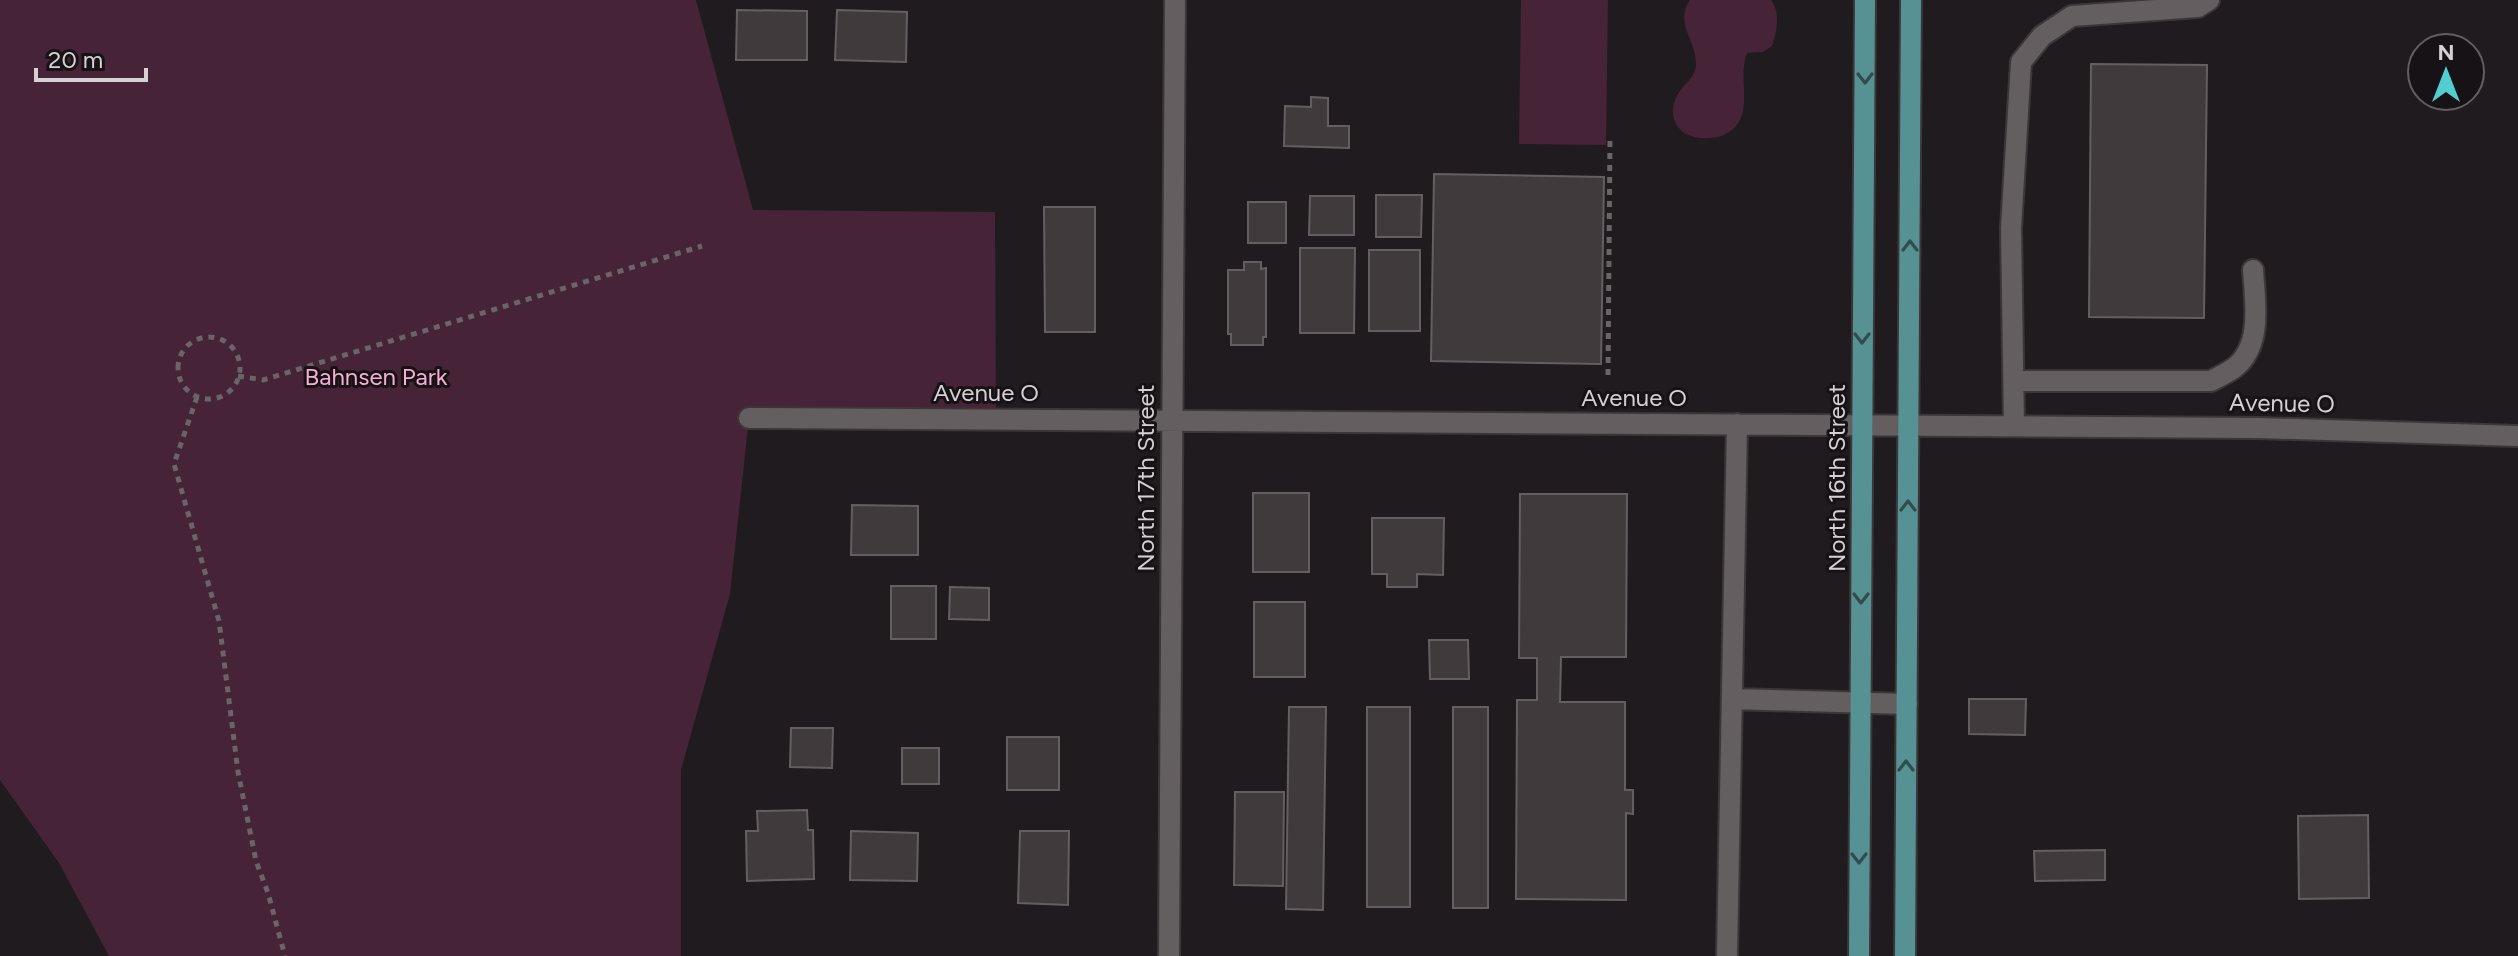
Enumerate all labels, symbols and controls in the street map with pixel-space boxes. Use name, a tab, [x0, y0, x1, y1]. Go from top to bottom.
scale bar	[36, 32, 146, 82]
north arrow	[2406, 32, 2486, 112]
text: N	[2437, 39, 2455, 66]
text: 20 m	[48, 45, 103, 74]
one-way arrow	[1856, 72, 1873, 85]
one-way arrow	[1901, 239, 1919, 252]
one-way arrow	[1854, 332, 1871, 345]
park label: Bahnsen Park	[305, 362, 448, 391]
street label: Avenue O	[933, 378, 1039, 407]
street label: Avenue O	[1581, 383, 1687, 412]
street label: North 17th Street	[1131, 384, 1160, 572]
street label: North 16th Street	[1822, 384, 1851, 572]
street label: Avenue O	[2229, 388, 2335, 418]
one-way arrow	[1899, 499, 1917, 512]
one-way arrow	[1852, 592, 1870, 605]
one-way arrow	[1897, 759, 1915, 772]
one-way arrow	[1850, 852, 1868, 865]

